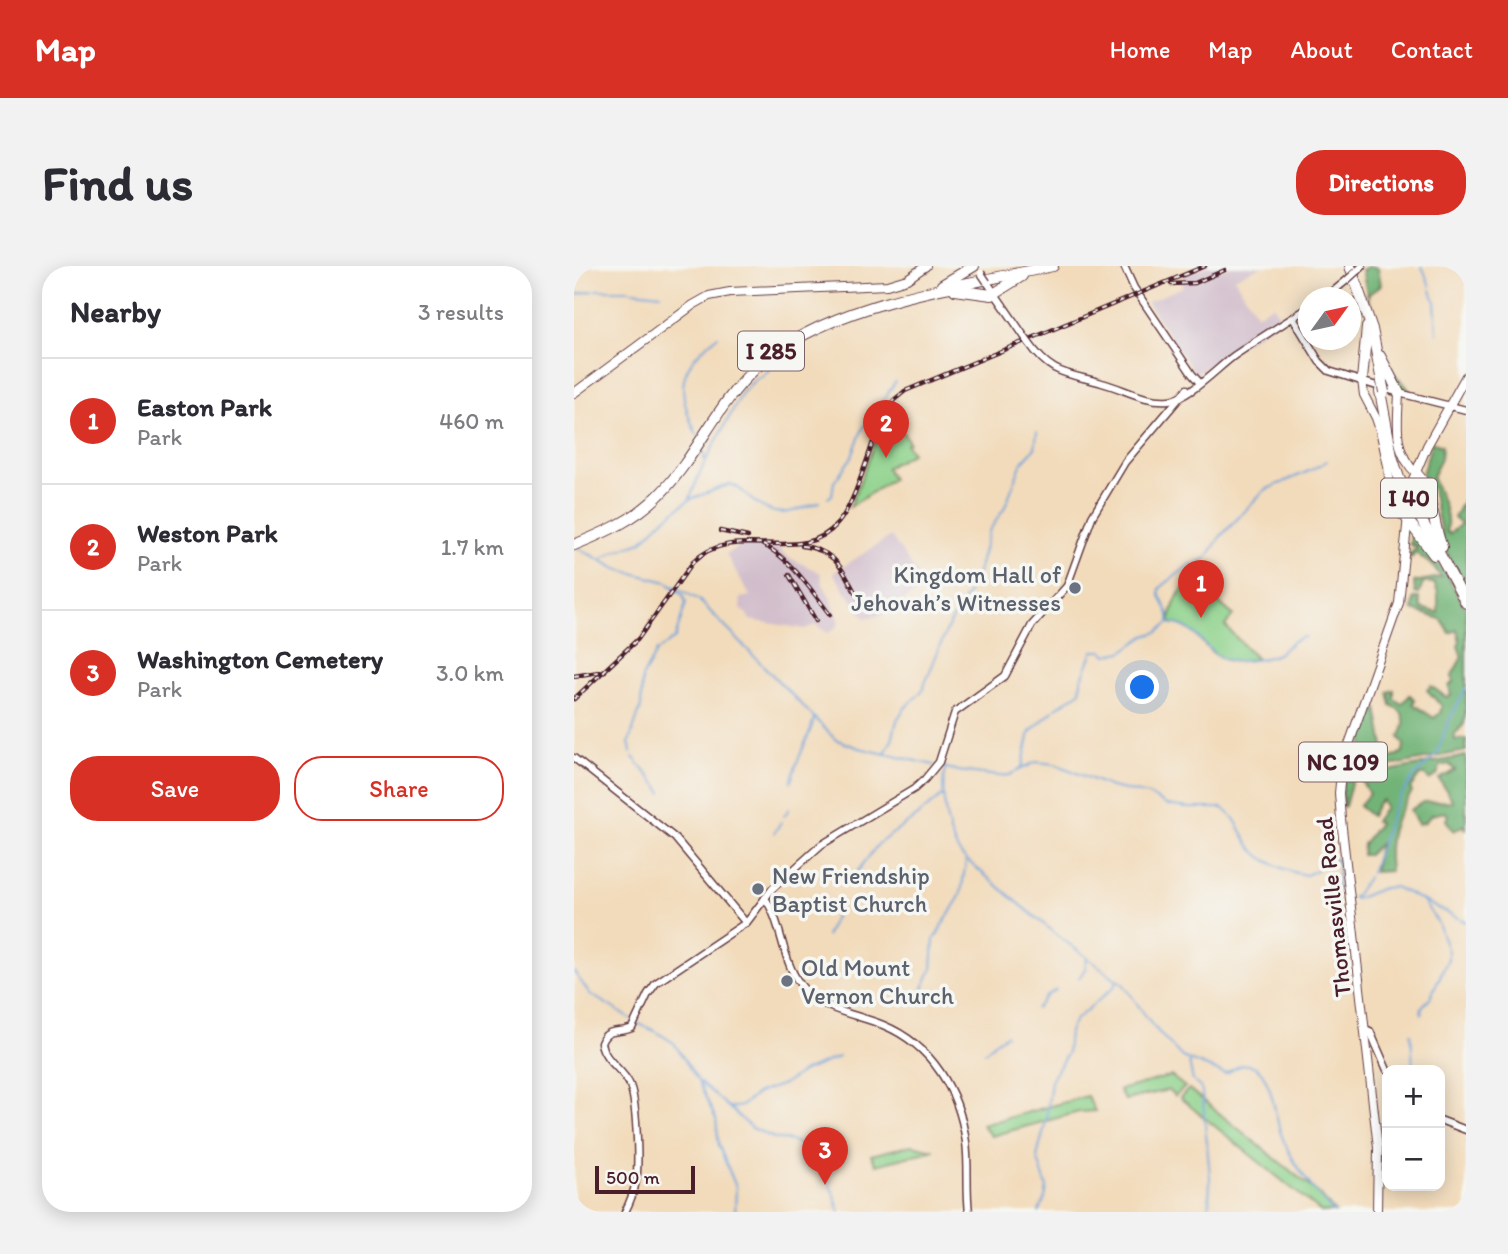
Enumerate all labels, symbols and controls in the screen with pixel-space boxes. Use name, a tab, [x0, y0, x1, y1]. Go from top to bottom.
text: Map	[35, 30, 96, 69]
text: Home	[1110, 35, 1170, 64]
text: Map	[1208, 35, 1252, 64]
text: About	[1290, 35, 1353, 64]
text: Contact	[1391, 35, 1473, 64]
button: Directions	[1296, 150, 1466, 215]
text: Find us	[42, 153, 193, 212]
north arrow	[1298, 287, 1361, 350]
text: Nearby	[70, 293, 161, 330]
text: 3 results	[418, 298, 504, 326]
road number: I 285	[738, 332, 804, 370]
text: Easton Park	[137, 391, 272, 423]
pin: 2	[863, 400, 909, 458]
text: 1	[88, 407, 98, 435]
text: 460 m	[439, 407, 504, 435]
text: Park	[137, 423, 182, 451]
road number: I 40	[1381, 479, 1437, 518]
text: Weston Park	[137, 517, 278, 549]
text: 2	[87, 533, 99, 561]
text: 1.7 km	[441, 533, 504, 561]
text: Park	[137, 549, 182, 577]
place label: Kingdom Hall of Jehovah’s Witnesses	[851, 560, 1062, 617]
pin: 1	[1178, 560, 1224, 618]
marker: Kingdom Hall of Jehovah’s Witnesses	[1067, 580, 1083, 596]
text: Washington Cemetery	[137, 643, 383, 675]
text: 3	[87, 659, 99, 687]
text: 3.0 km	[436, 659, 504, 687]
your location	[1125, 670, 1159, 704]
text: Park	[137, 675, 182, 703]
road number: NC 109	[1299, 742, 1387, 782]
button: Save	[70, 756, 280, 821]
button: Share	[294, 756, 504, 821]
street label: Thomasville Road	[1309, 816, 1357, 998]
place label: New Friendship Baptist Church	[772, 861, 930, 918]
marker: New Friendship Baptist Church	[750, 881, 766, 897]
place label: Old Mount Vernon Church	[801, 953, 954, 1010]
marker: Old Mount Vernon Church	[779, 973, 795, 989]
map controls	[1382, 1065, 1445, 1191]
button: +	[1382, 1065, 1445, 1128]
pin: 3	[802, 1127, 848, 1185]
button: −	[1382, 1128, 1445, 1191]
scale bar	[595, 1163, 695, 1195]
text: 500 m	[606, 1166, 660, 1189]

